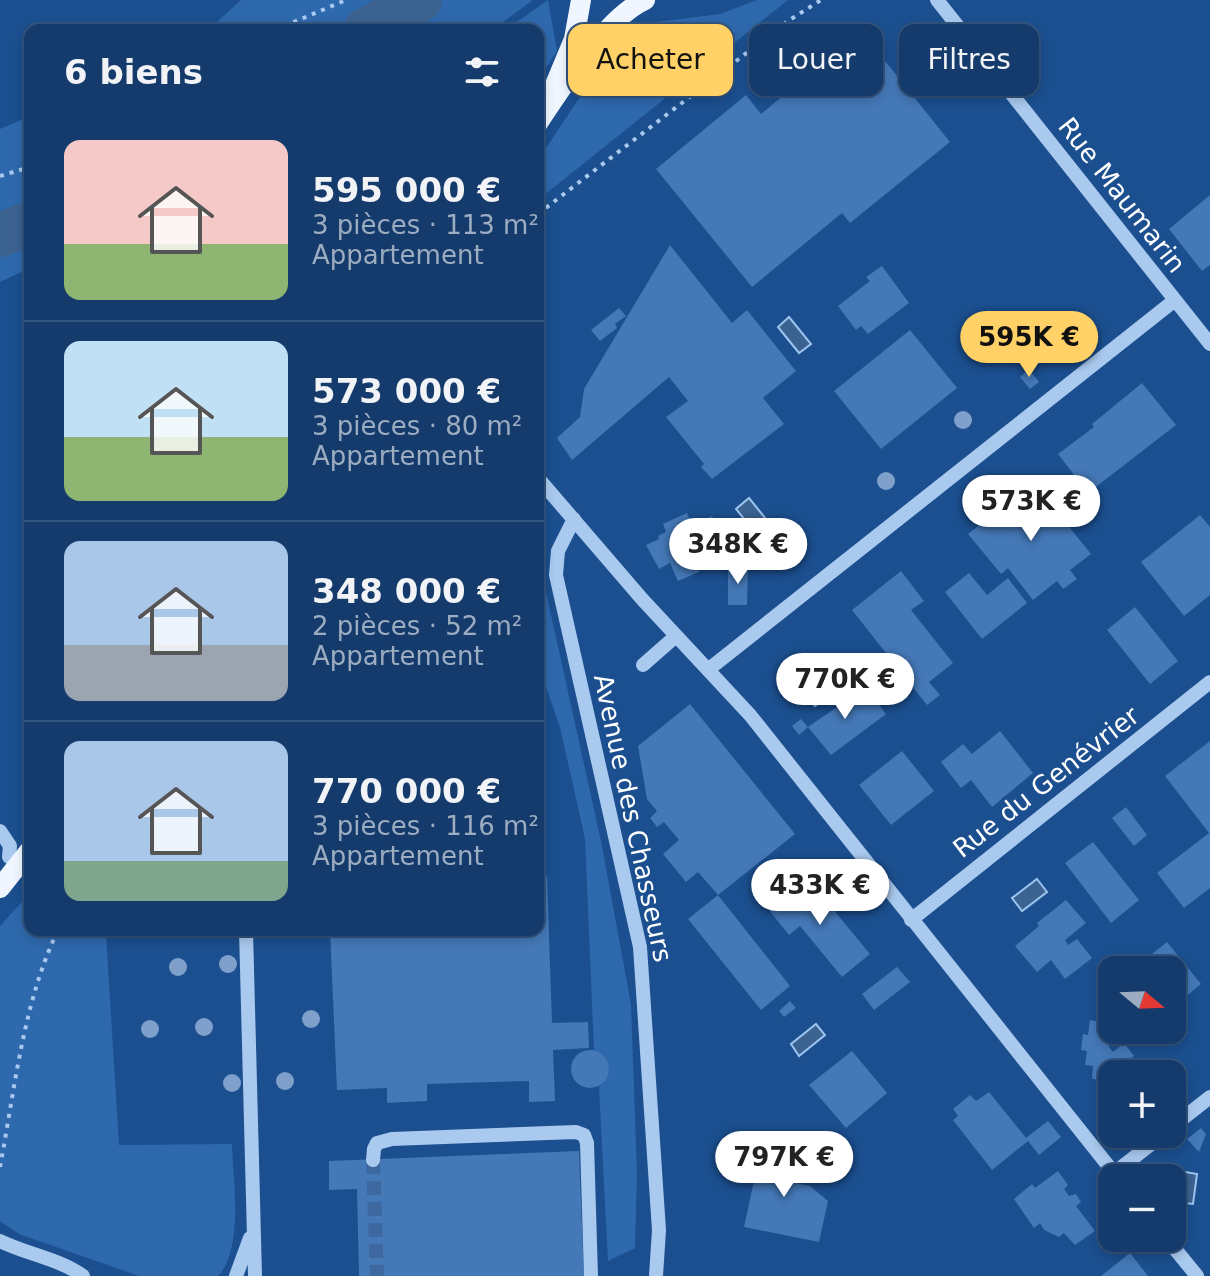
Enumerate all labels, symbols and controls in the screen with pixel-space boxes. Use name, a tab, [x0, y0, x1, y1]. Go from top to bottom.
chip: Acheter	[568, 24, 733, 96]
chip: Louer	[749, 24, 883, 96]
chip: Filtres	[899, 24, 1039, 96]
icon: filters	[460, 50, 504, 94]
text: 6 biens	[64, 52, 203, 92]
street label: Rue Maumarin	[1052, 112, 1192, 278]
text: 595 000 €	[312, 170, 501, 210]
icon: home	[128, 172, 224, 268]
text: 3 pièces · 113 m²	[312, 210, 539, 240]
text: Appartement	[312, 240, 484, 270]
pin: 595K €	[964, 311, 1094, 379]
text: 595K €	[978, 322, 1080, 352]
text: 573 000 €	[312, 371, 501, 411]
icon: home	[128, 373, 224, 469]
text: 3 pièces · 80 m²	[312, 411, 522, 441]
text: Appartement	[312, 441, 484, 471]
pin: 573K €	[966, 475, 1096, 543]
text: 573K €	[980, 486, 1082, 516]
pin: 348K €	[673, 518, 803, 586]
text: 348K €	[687, 529, 789, 559]
text: 348 000 €	[312, 571, 501, 611]
icon: home	[128, 573, 224, 669]
text: 2 pièces · 52 m²	[312, 611, 522, 641]
text: Appartement	[312, 641, 484, 671]
pin: 770K €	[780, 653, 910, 721]
text: 770K €	[794, 664, 896, 694]
street label: Avenue des Chasseurs	[588, 671, 678, 965]
street label: Rue du Genévrier	[947, 700, 1145, 864]
text: 770 000 €	[312, 771, 501, 811]
icon: home	[128, 773, 224, 869]
text: 3 pièces · 116 m²	[312, 811, 539, 841]
text: Appartement	[312, 841, 484, 871]
pin: 433K €	[755, 859, 885, 927]
text: 433K €	[769, 870, 871, 900]
north arrow	[1098, 956, 1186, 1044]
map controls	[1098, 956, 1186, 1252]
button: +	[1098, 1060, 1186, 1148]
pin: 797K €	[719, 1131, 849, 1199]
text: 797K €	[733, 1142, 835, 1172]
button: −	[1098, 1164, 1186, 1252]

